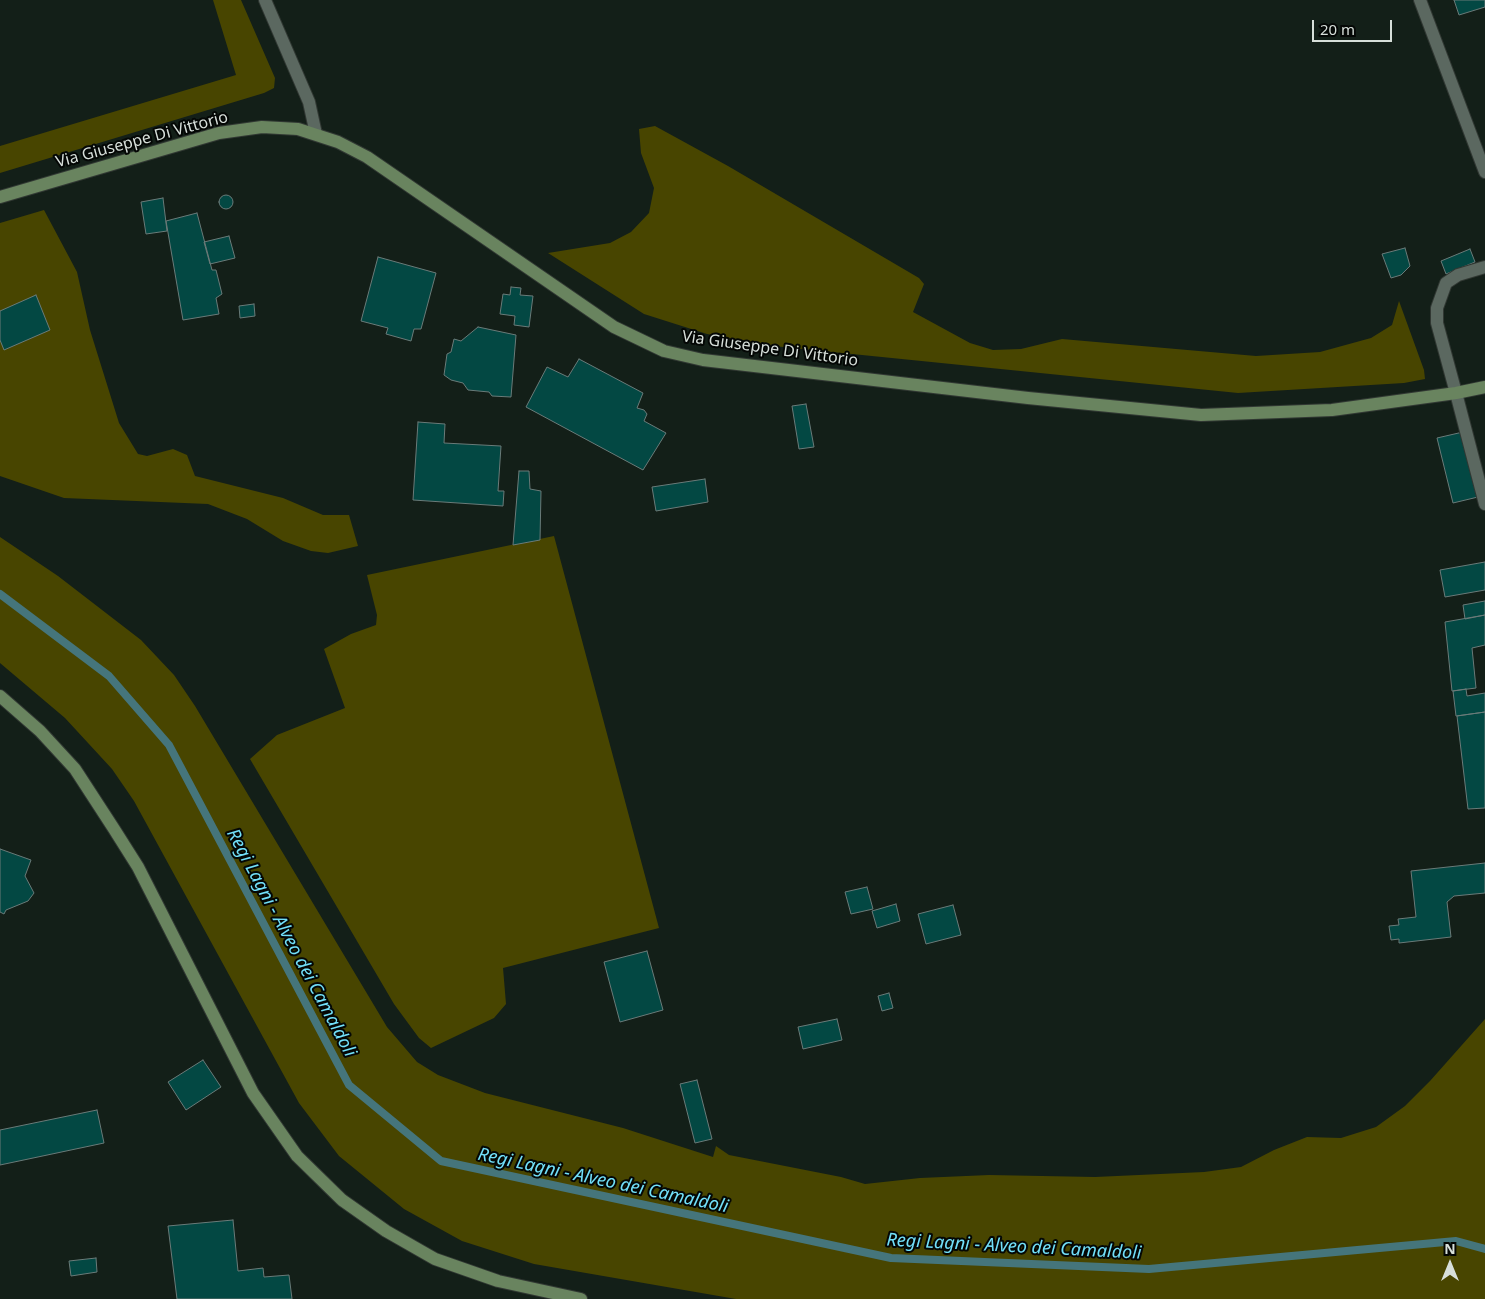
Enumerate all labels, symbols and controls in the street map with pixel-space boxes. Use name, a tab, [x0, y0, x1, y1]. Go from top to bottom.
scale bar	[1315, 10, 1395, 42]
text: 20 m	[1320, 19, 1355, 39]
street label: Via Giuseppe Di Vittorio	[54, 108, 230, 172]
street label: Via Giuseppe Di Vittorio	[681, 327, 859, 371]
water label: Regi Lagni - Alveo dei Camaldoli	[222, 825, 360, 1061]
water label: Regi Lagni - Alveo dei Camaldoli	[476, 1144, 730, 1218]
water label: Regi Lagni - Alveo dei Camaldoli	[886, 1230, 1142, 1264]
north arrow	[1425, 1239, 1475, 1289]
text: N	[1444, 1239, 1456, 1258]

